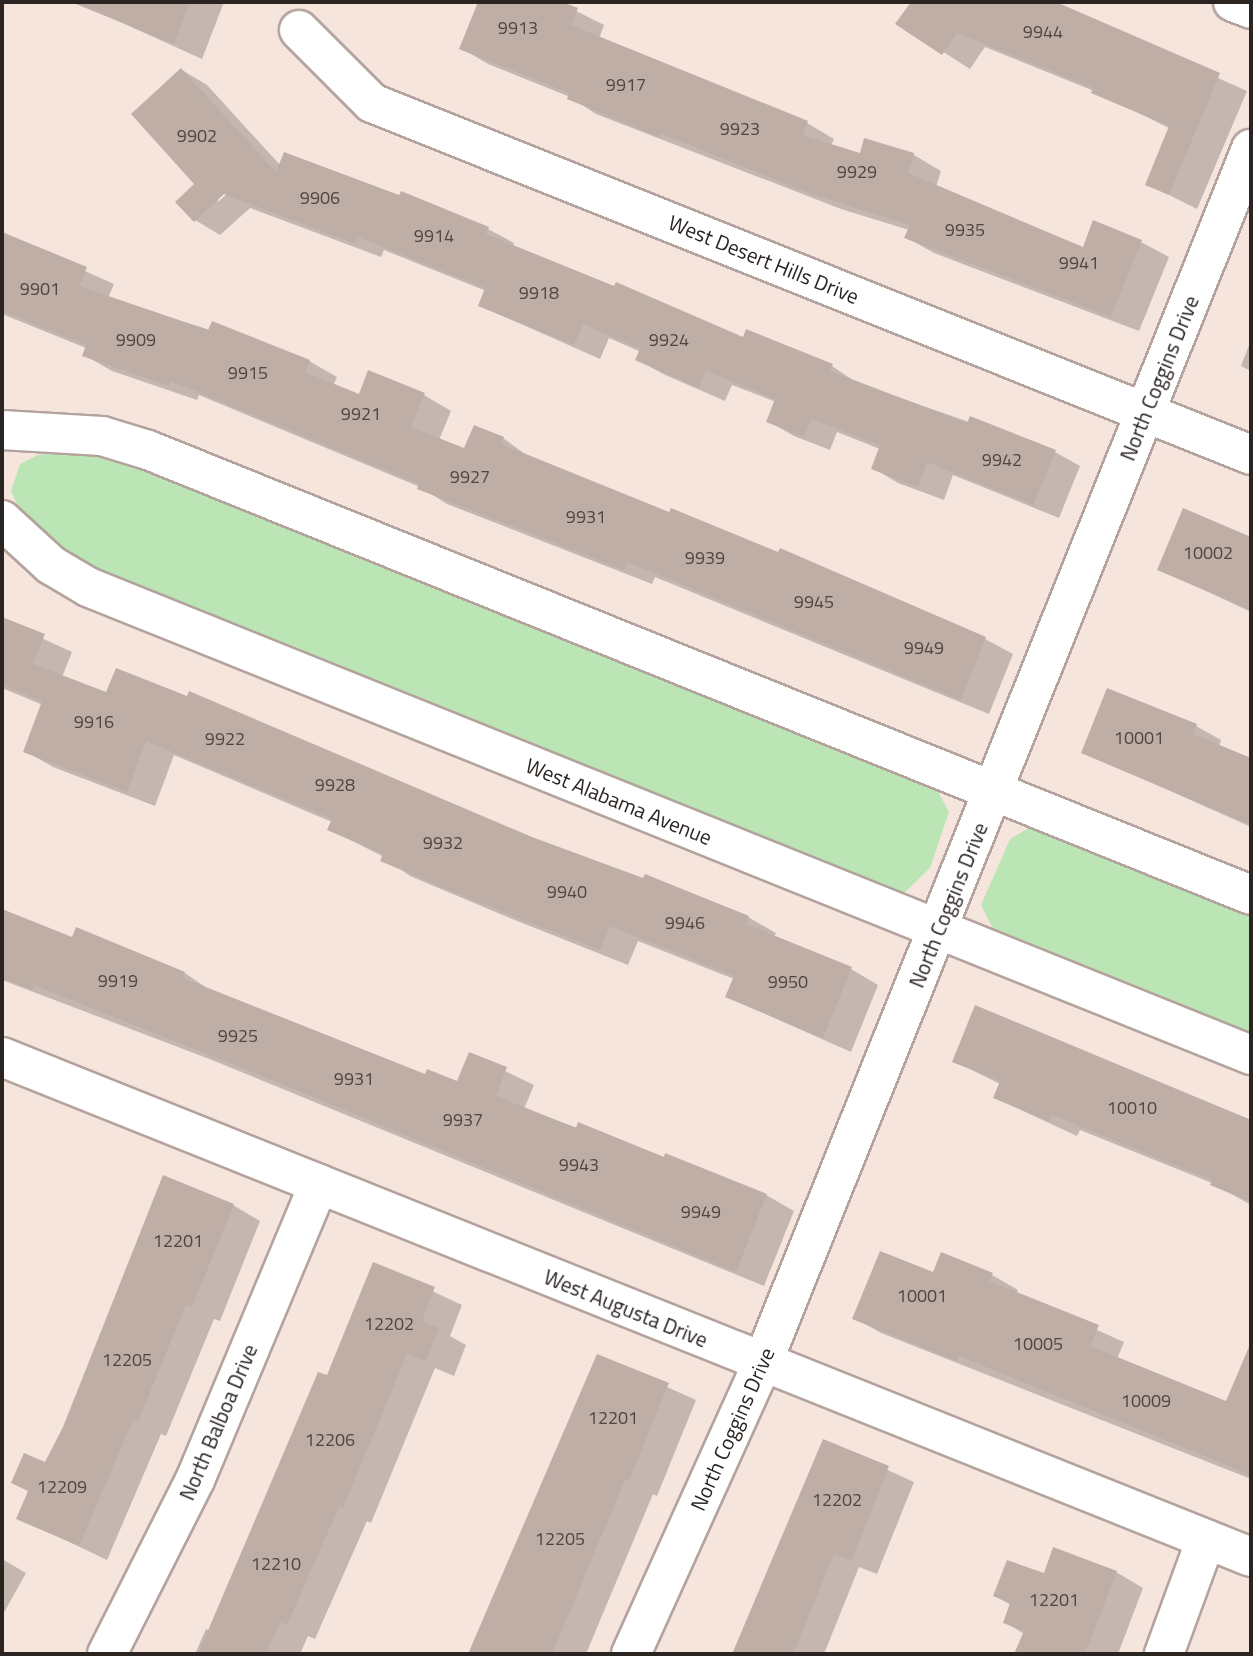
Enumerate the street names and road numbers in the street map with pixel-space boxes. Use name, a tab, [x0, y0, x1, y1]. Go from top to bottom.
street label: West Desert Hills Drive	[665, 209, 863, 309]
street label: North Coggins Drive	[1114, 292, 1204, 464]
street label: West Alabama Avenue	[522, 752, 716, 850]
street label: North Coggins Drive	[903, 819, 993, 991]
street label: West Augusta Drive	[540, 1264, 712, 1352]
street label: North Balboa Drive	[174, 1340, 262, 1504]
street label: North Coggins Drive	[685, 1344, 779, 1514]

